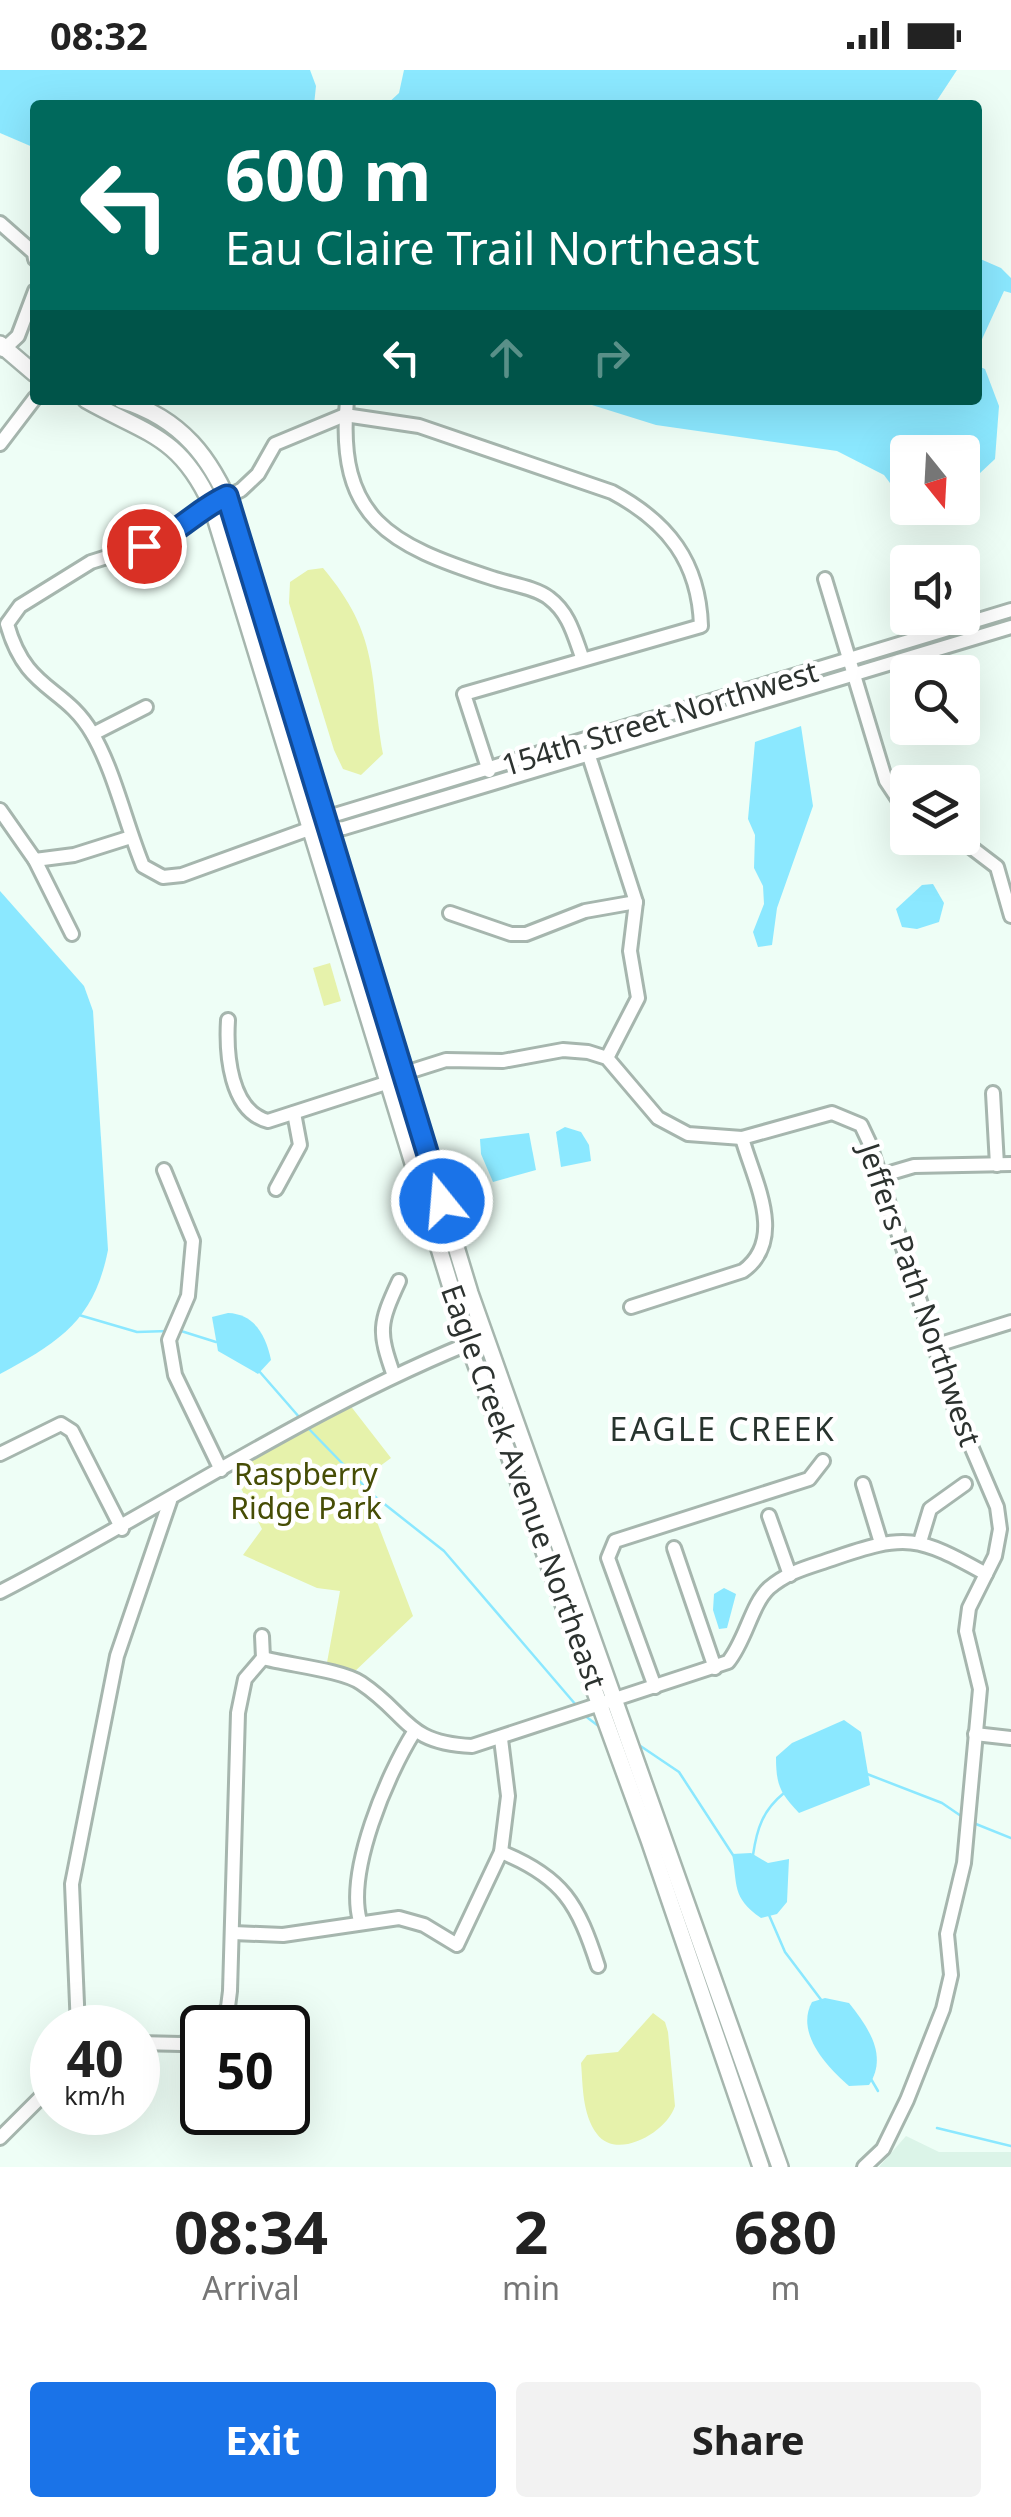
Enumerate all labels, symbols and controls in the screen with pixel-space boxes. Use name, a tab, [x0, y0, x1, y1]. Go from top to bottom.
text: 08:32	[50, 9, 148, 61]
text: 600 m	[225, 126, 432, 222]
icon: left	[60, 140, 190, 270]
text: Eau Claire Trail Northeast	[225, 217, 760, 278]
icon: left	[374, 330, 429, 385]
icon: ahead	[479, 330, 534, 385]
icon: right	[584, 330, 639, 385]
north arrow	[890, 435, 980, 525]
map controls	[890, 435, 980, 855]
pin	[102, 504, 187, 589]
icon: arrive	[117, 519, 172, 574]
button: sound	[890, 545, 980, 635]
street label: 154th Street Northwest	[496, 650, 823, 785]
button: search	[890, 655, 980, 745]
button: layers	[890, 765, 980, 855]
street label: Jeffers Path Northwest	[848, 1135, 992, 1452]
position arrow	[390, 1149, 494, 1253]
street label: Eagle Creek Avenue Northeast	[432, 1279, 617, 1695]
district label: EAGLE CREEK	[610, 1407, 836, 1450]
park label: Raspberry Ridge Park	[230, 1453, 382, 1528]
speed limit sign: 50	[180, 2005, 310, 2135]
text: 40	[66, 2024, 124, 2092]
text: km/h	[64, 2078, 126, 2112]
text: 08:34	[174, 2190, 328, 2272]
text: 2	[514, 2190, 548, 2272]
text: 680	[734, 2190, 837, 2272]
text: Arrival	[202, 2266, 300, 2309]
text: min	[502, 2266, 560, 2309]
text: m	[771, 2266, 800, 2309]
button: Exit	[30, 2382, 496, 2497]
button: Share	[516, 2382, 981, 2497]

